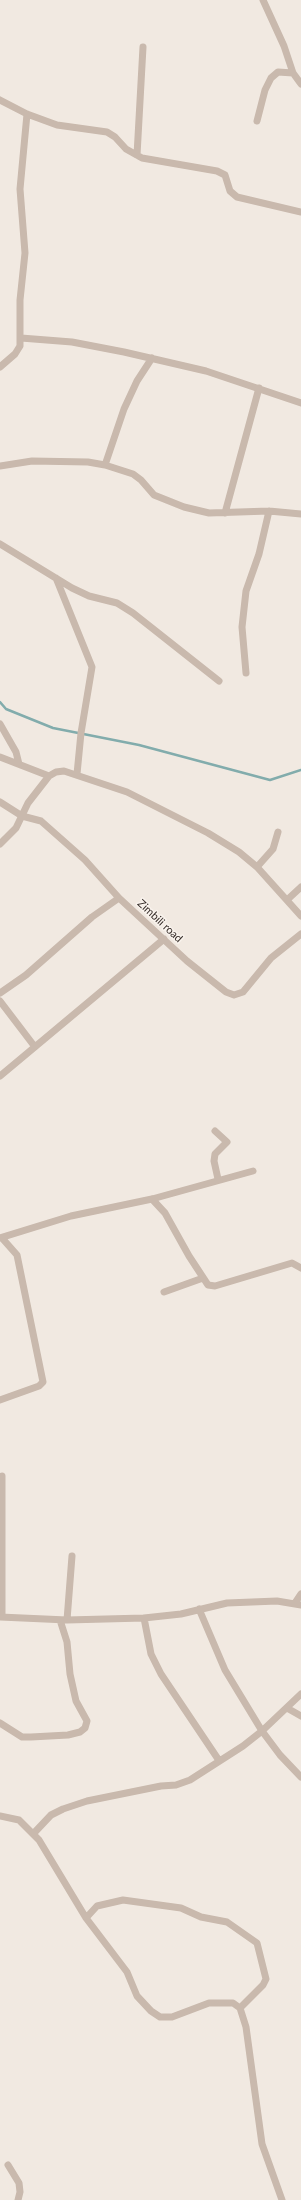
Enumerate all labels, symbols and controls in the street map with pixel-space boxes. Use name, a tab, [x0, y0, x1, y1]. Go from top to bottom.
street label: Zimbili road	[135, 897, 185, 945]

